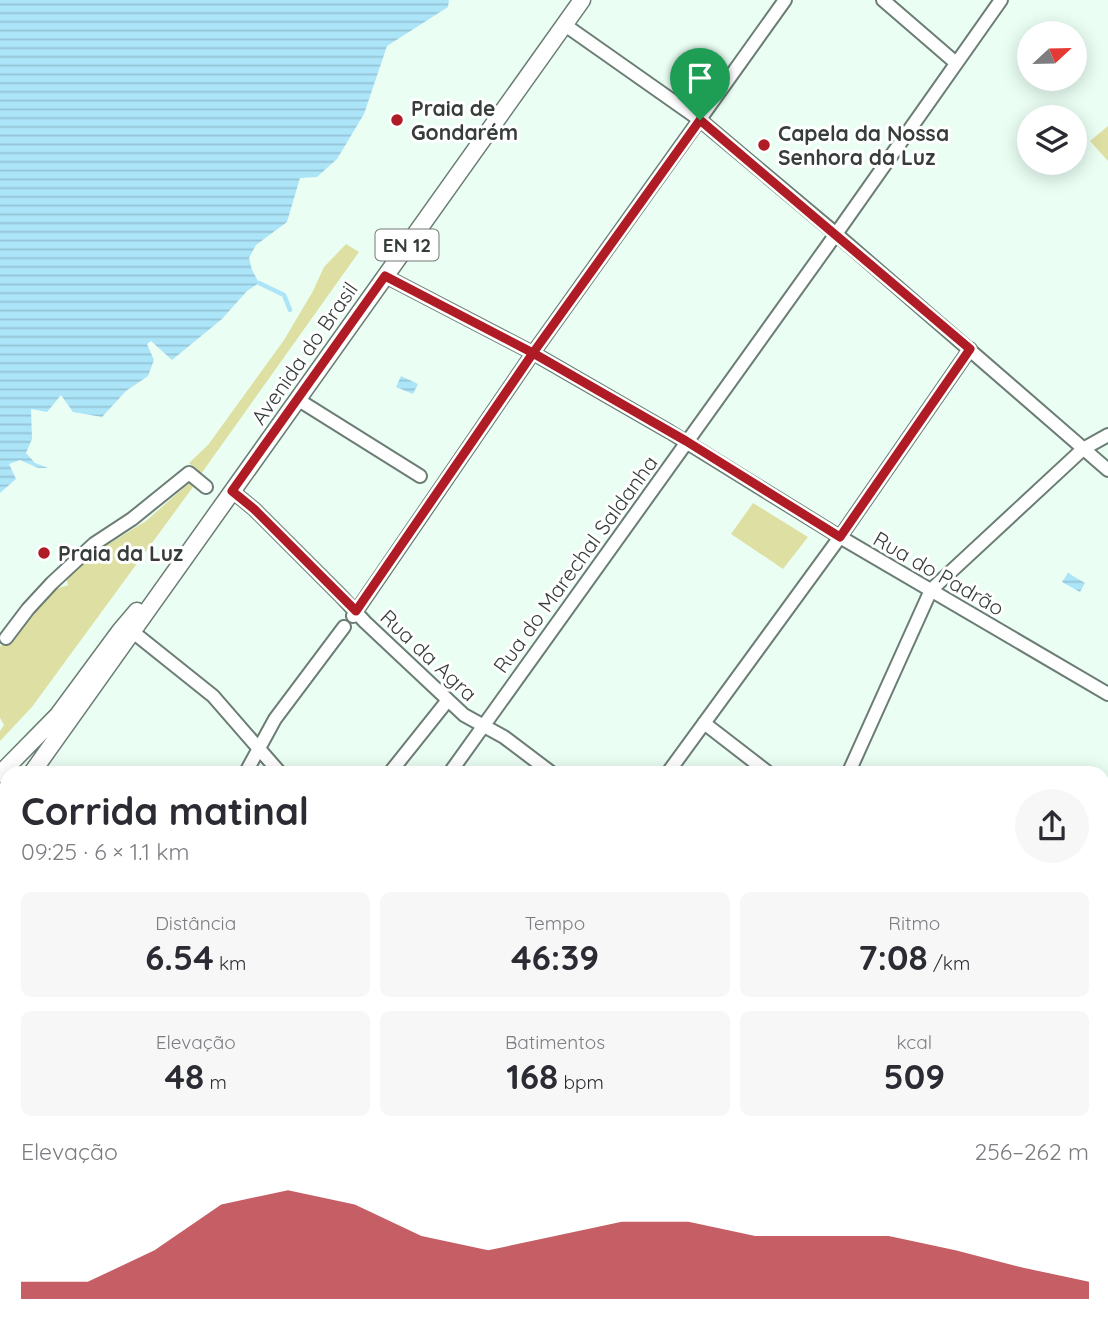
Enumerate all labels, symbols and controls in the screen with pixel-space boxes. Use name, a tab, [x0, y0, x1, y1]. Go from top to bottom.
north arrow	[1017, 21, 1087, 91]
map controls	[1017, 21, 1087, 175]
pin	[670, 48, 730, 120]
icon: arrive	[681, 59, 719, 97]
place label: Praia de Gondarém	[411, 95, 518, 145]
button: layers	[1017, 105, 1087, 175]
marker: Praia de Gondarém	[389, 112, 405, 128]
place label: Capela da Nossa Senhora da Luz	[778, 120, 949, 170]
marker: Capela da Nossa Senhora da Luz	[756, 137, 772, 153]
road number: EN 12	[376, 230, 438, 260]
street label: Avenida do Brasil	[245, 277, 363, 429]
street label: Rua do Marechal Saldanha	[487, 450, 663, 678]
street label: Rua do Padrão	[869, 525, 1009, 621]
place label: Praia da Luz	[58, 540, 183, 566]
marker: Praia da Luz	[36, 545, 52, 561]
street label: Rua da Agra	[375, 604, 483, 706]
text: Corrida matinal	[21, 787, 309, 835]
button: share	[1015, 789, 1089, 863]
text: 09:25 · 6 × 1.1 km	[21, 837, 190, 866]
text: Distância	[155, 911, 236, 935]
text: Tempo	[525, 911, 585, 935]
text: Ritmo	[888, 911, 940, 935]
text: 6.54	[145, 935, 214, 979]
text: 46:39	[511, 935, 599, 979]
text: 7:08	[858, 935, 928, 979]
text: km	[214, 951, 246, 975]
text: /km	[928, 951, 970, 975]
text: Elevação	[156, 1030, 236, 1054]
text: Batimentos	[505, 1030, 605, 1054]
text: kcal	[897, 1030, 932, 1054]
text: 48	[165, 1054, 204, 1098]
text: 168	[506, 1054, 558, 1098]
text: 509	[884, 1054, 945, 1098]
text: m	[204, 1070, 227, 1094]
text: bpm	[558, 1070, 604, 1094]
text: Elevação	[21, 1137, 118, 1166]
text: 256–262 m	[975, 1137, 1089, 1166]

